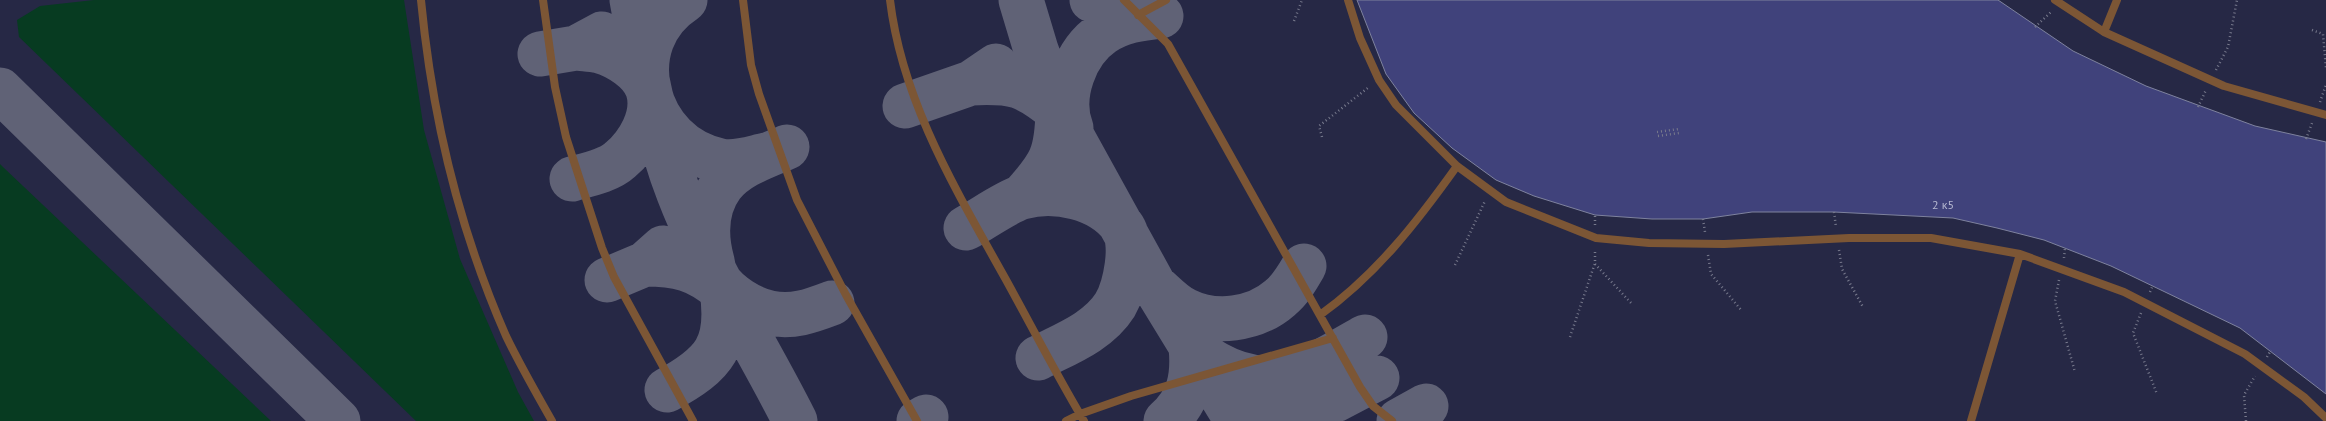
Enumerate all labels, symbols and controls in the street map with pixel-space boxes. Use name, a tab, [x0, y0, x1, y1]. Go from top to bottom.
house number: 2 к5	[1932, 197, 1954, 212]

